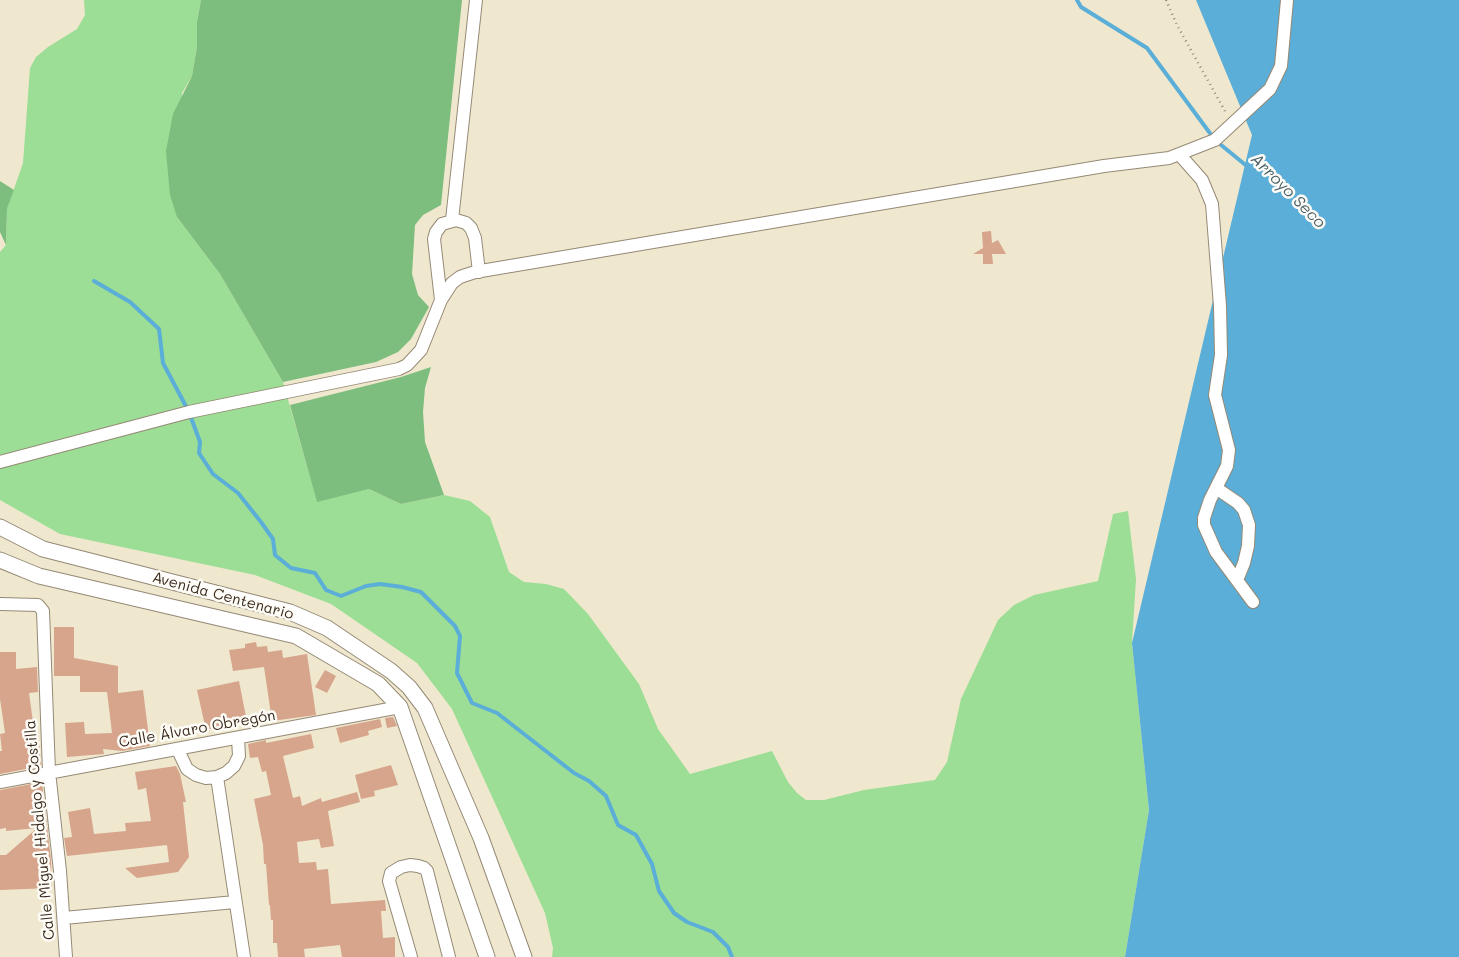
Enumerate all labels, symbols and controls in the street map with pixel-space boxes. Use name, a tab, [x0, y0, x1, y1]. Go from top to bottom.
water label: Arroyo Seco	[1247, 150, 1329, 232]
street label: Avenida Centenario	[150, 568, 296, 624]
street label: Calle Álvaro Obregón	[117, 706, 277, 752]
street label: Calle Miguel Hidalgo y Costilla	[21, 719, 59, 941]

